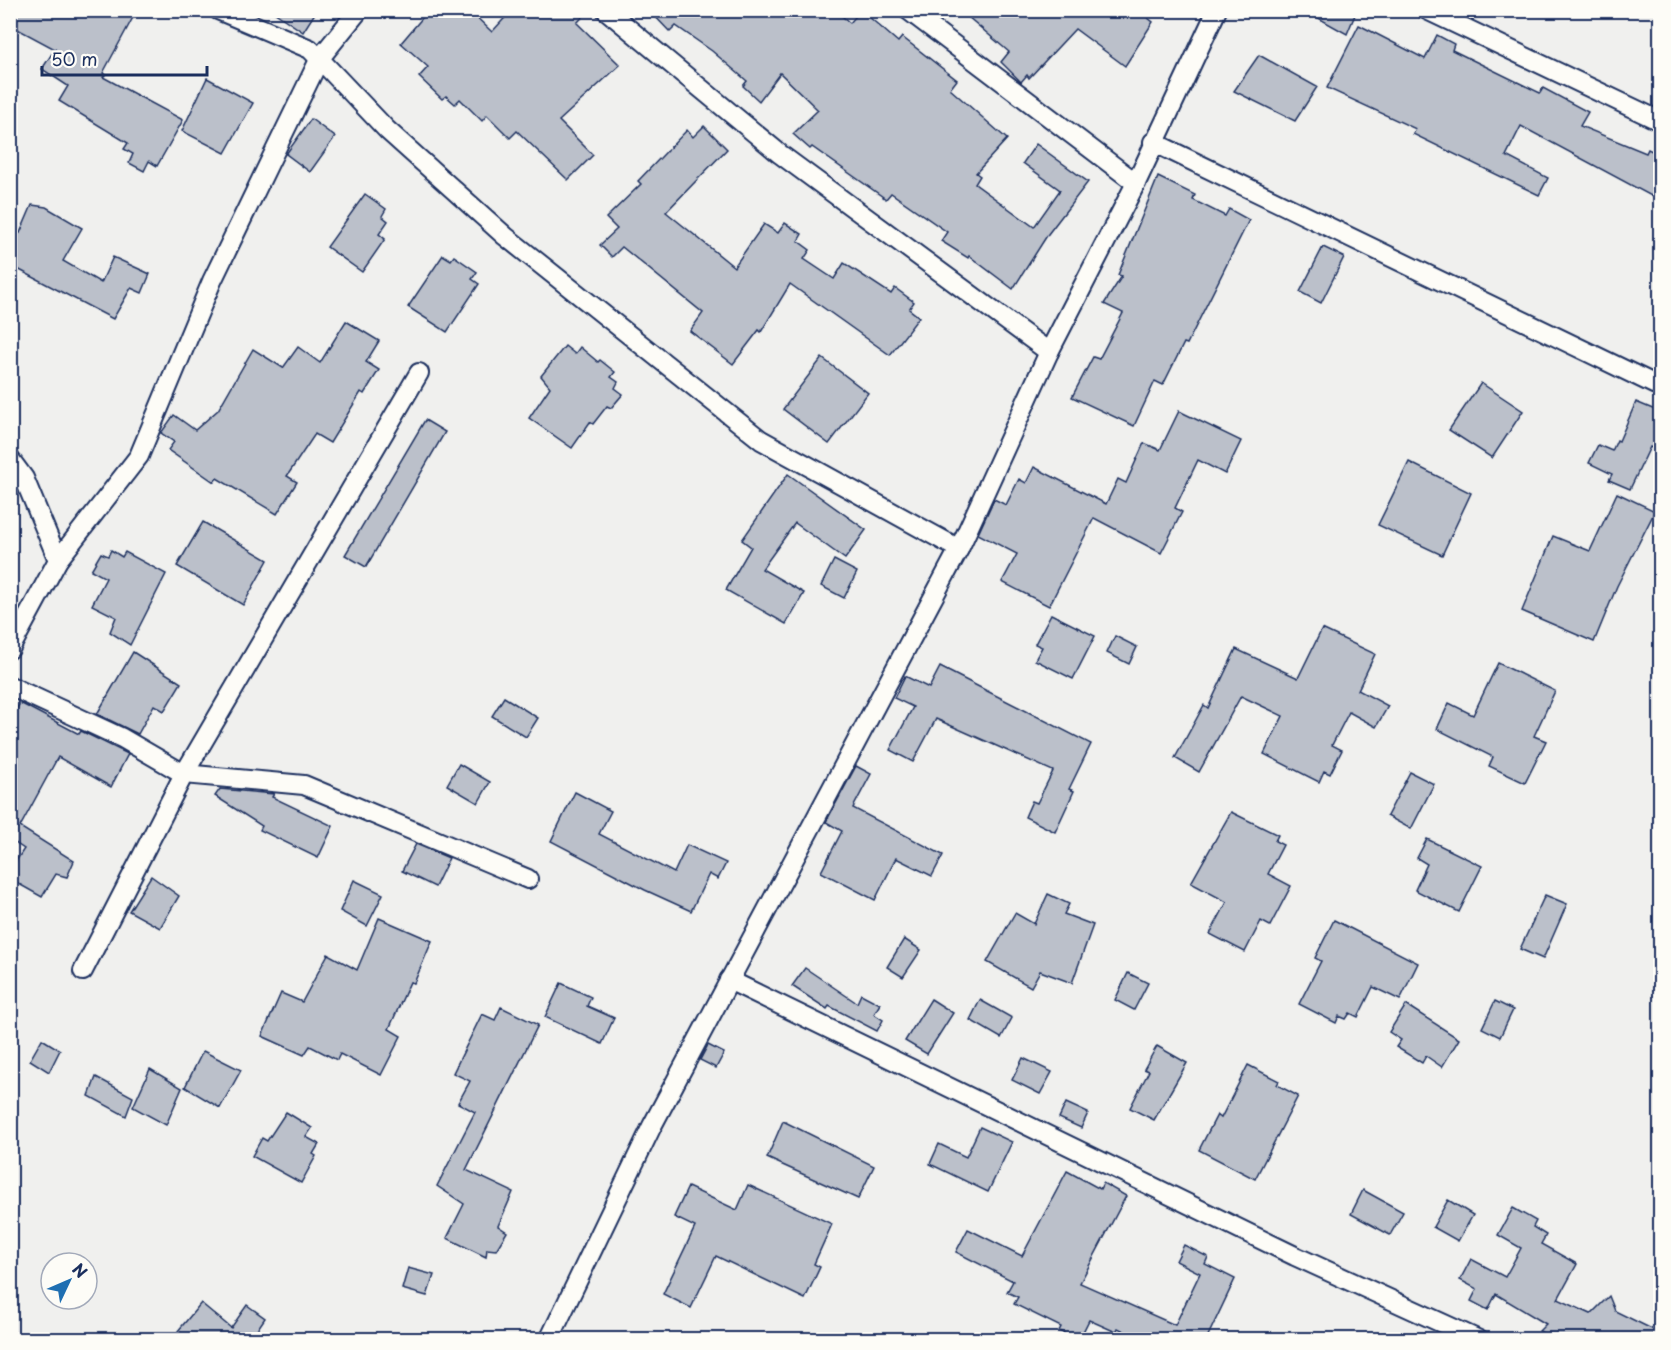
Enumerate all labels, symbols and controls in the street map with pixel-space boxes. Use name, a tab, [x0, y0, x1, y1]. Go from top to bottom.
scale bar	[42, 39, 207, 77]
text: 50 m	[51, 45, 98, 72]
north arrow	[39, 1251, 99, 1311]
text: N	[67, 1257, 94, 1283]

